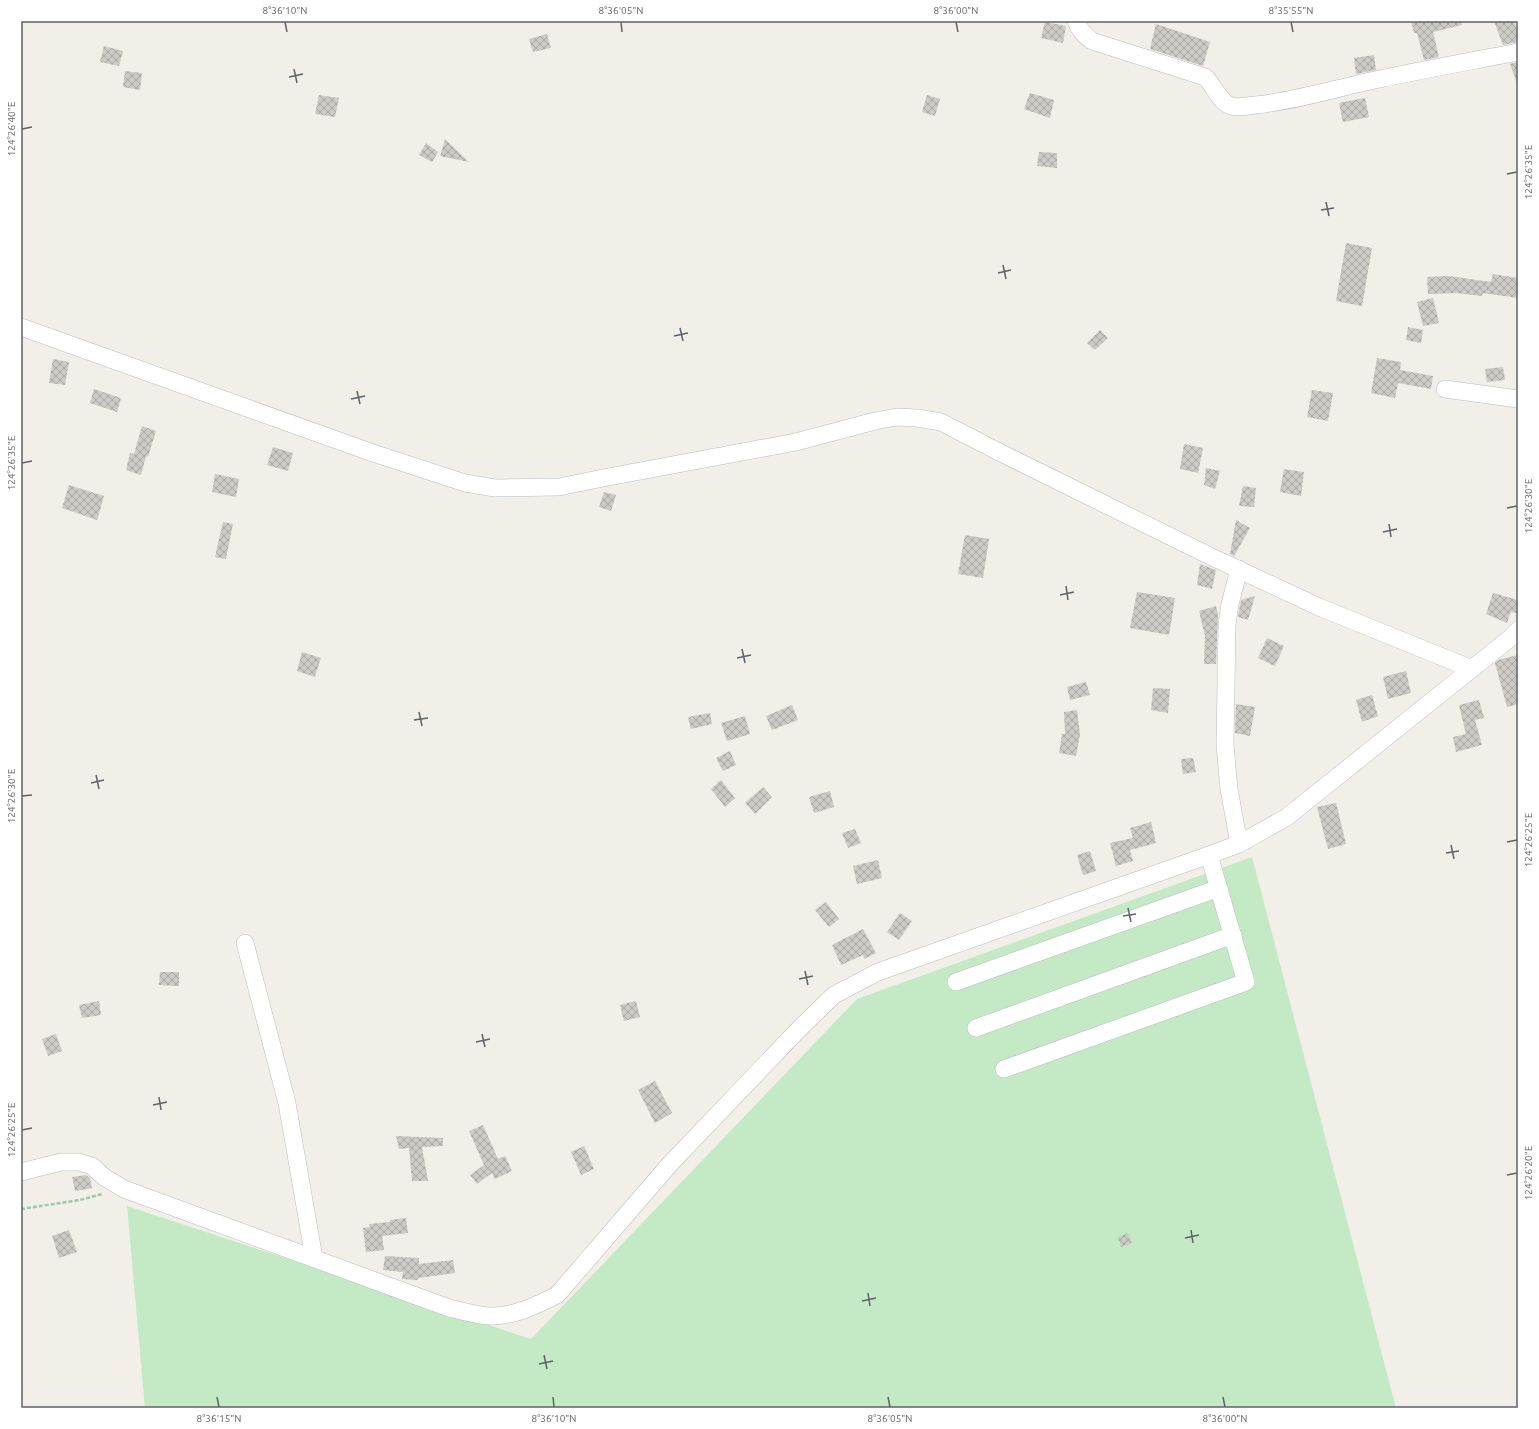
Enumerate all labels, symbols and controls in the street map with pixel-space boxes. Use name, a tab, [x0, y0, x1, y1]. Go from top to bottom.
text: 8°36'10"N	[263, 5, 307, 16]
text: 8°36'05"N	[599, 5, 643, 16]
text: 8°36'00"N	[934, 5, 978, 16]
text: 8°35'55"N	[1269, 5, 1313, 16]
text: 124°26'40"E	[6, 101, 17, 156]
text: 124°26'35"E	[1523, 144, 1534, 199]
text: 124°26'35"E	[6, 435, 17, 490]
text: 124°26'30"E	[1523, 478, 1534, 533]
text: 124°26'30"E	[6, 768, 17, 823]
text: 124°26'25"E	[1523, 812, 1534, 867]
text: 124°26'25"E	[6, 1102, 17, 1157]
text: 124°26'20"E	[1523, 1145, 1534, 1200]
text: 8°36'15"N	[197, 1413, 241, 1424]
text: 8°36'10"N	[532, 1413, 576, 1424]
text: 8°36'05"N	[868, 1413, 912, 1424]
text: 8°36'00"N	[1203, 1413, 1247, 1424]

